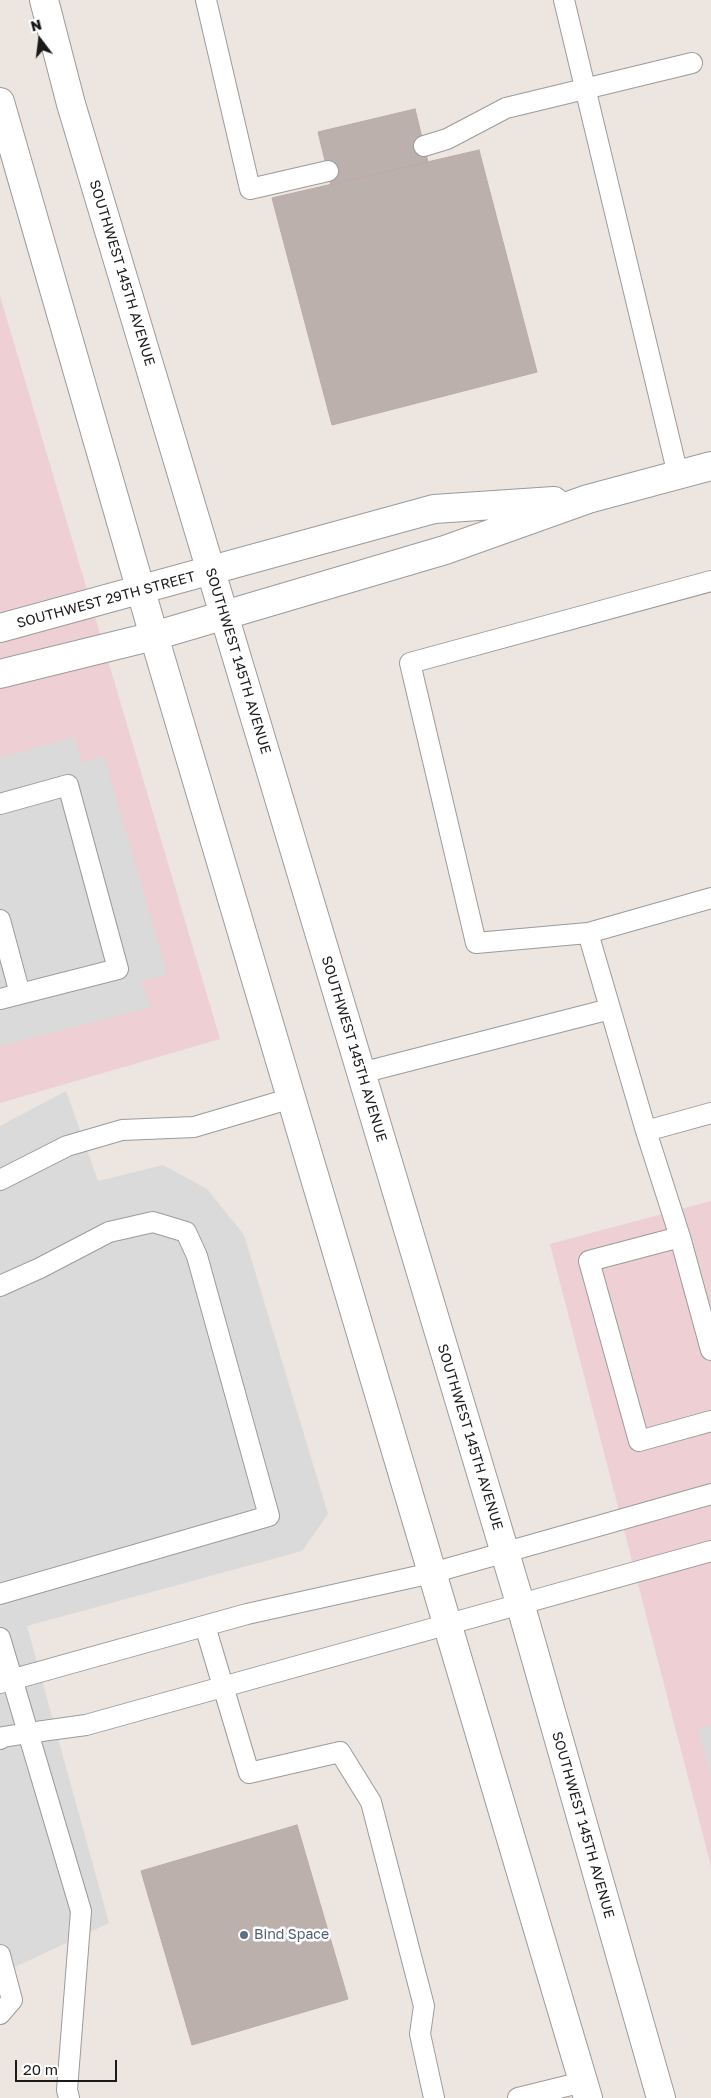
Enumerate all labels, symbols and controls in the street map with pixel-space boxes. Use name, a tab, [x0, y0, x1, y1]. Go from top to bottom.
north arrow	[15, 15, 65, 65]
text: N	[29, 15, 43, 35]
street label: SOUTHWEST 145TH AVENUE	[86, 178, 158, 368]
street label: SOUTHWEST 145TH AVENUE	[202, 566, 274, 756]
street label: SOUTHWEST 29TH STREET	[15, 568, 197, 632]
street label: SOUTHWEST 145TH AVENUE	[318, 954, 390, 1144]
street label: SOUTHWEST 145TH AVENUE	[434, 1342, 506, 1532]
street label: SOUTHWEST 145TH AVENUE	[548, 1730, 618, 1920]
place label: Bind Space	[254, 1927, 329, 1943]
marker: Bind Space	[238, 1929, 250, 1941]
scale bar	[18, 2050, 120, 2082]
text: 20 m	[23, 2060, 58, 2078]

